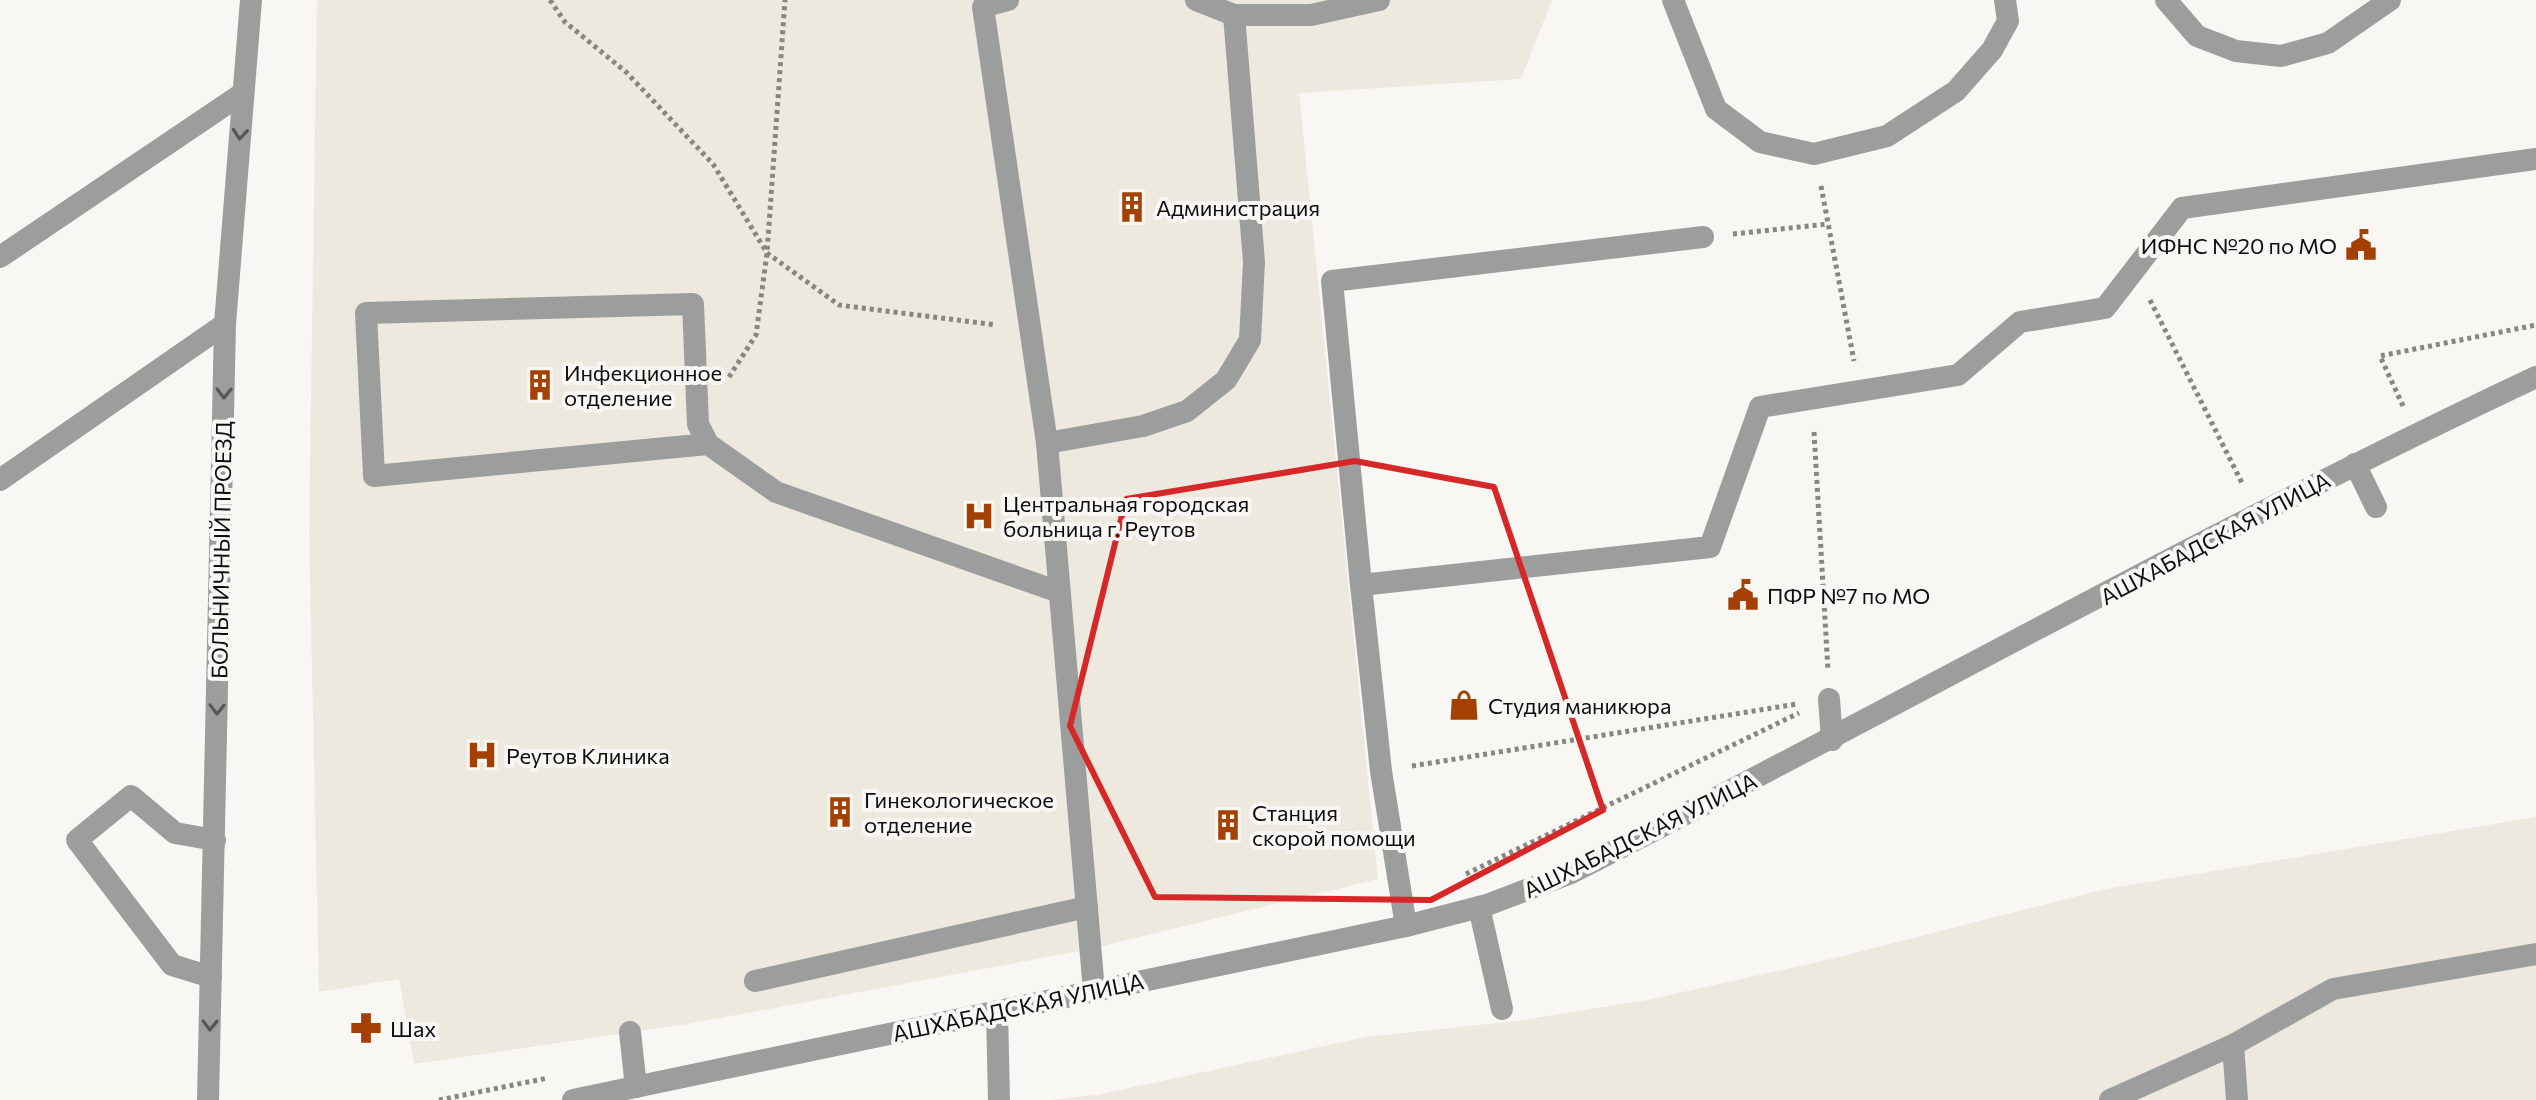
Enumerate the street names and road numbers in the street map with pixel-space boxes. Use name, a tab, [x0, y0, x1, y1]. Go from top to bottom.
street label: БОЛЬНИЧНЫЙ ПРОЕЗД	[205, 421, 237, 679]
street label: АШХАБАДСКАЯ УЛИЦА	[2096, 466, 2334, 610]
street label: АШХАБАДСКАЯ УЛИЦА	[1519, 767, 1761, 903]
street label: АШХАБАДСКАЯ УЛИЦА	[890, 967, 1146, 1047]

